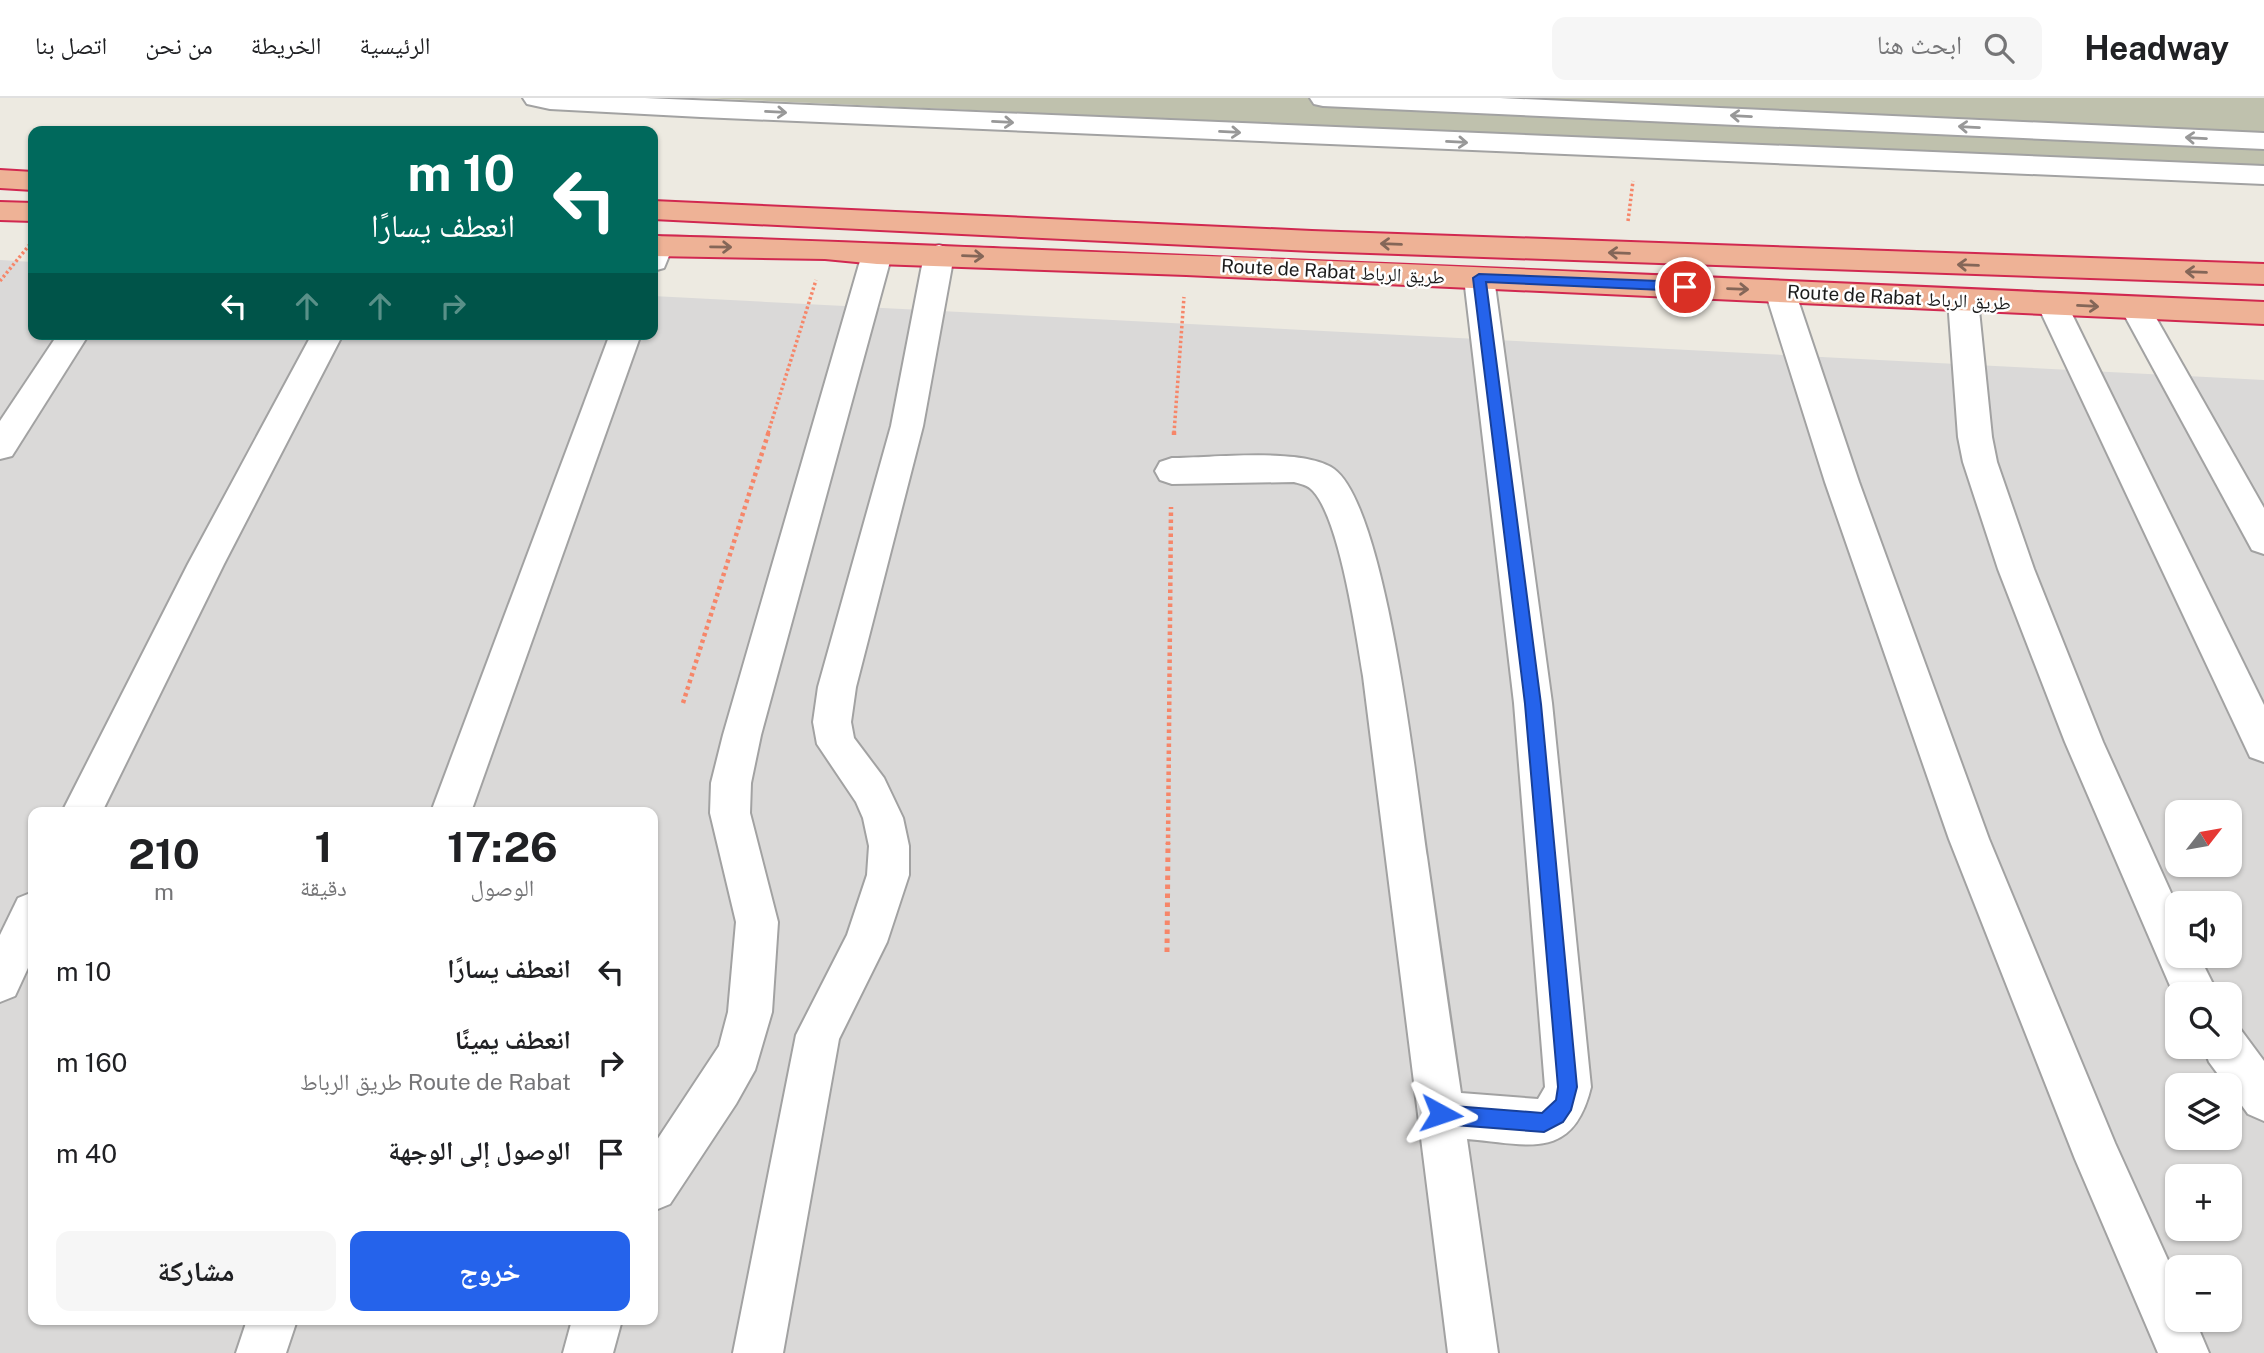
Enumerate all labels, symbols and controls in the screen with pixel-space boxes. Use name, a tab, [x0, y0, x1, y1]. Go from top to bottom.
search box	[1552, 17, 2042, 80]
text: ابحث هنا	[1877, 29, 1962, 60]
icon: search	[1980, 29, 2018, 67]
text: Headway	[2084, 29, 2229, 67]
text: اتصل بنا	[35, 31, 107, 59]
text: من نحن	[145, 31, 213, 59]
text: الخريطة	[251, 31, 321, 59]
text: الرئيسية	[359, 31, 431, 59]
one-way arrow	[764, 105, 787, 118]
one-way arrow	[1730, 110, 1753, 123]
one-way arrow	[991, 115, 1014, 128]
one-way arrow	[1958, 120, 1980, 133]
one-way arrow	[1218, 125, 1241, 138]
one-way arrow	[2185, 131, 2208, 144]
one-way arrow	[1446, 135, 1469, 148]
text: 10 m	[407, 144, 515, 202]
icon: left	[539, 154, 630, 245]
text: انعطف يسارًا	[371, 207, 515, 244]
one-way arrow	[1380, 238, 1403, 251]
one-way arrow	[709, 241, 732, 254]
one-way arrow	[1607, 246, 1630, 259]
one-way arrow	[961, 250, 984, 263]
street label: Route de Rabat طريق الرباط	[1221, 254, 1445, 289]
pin	[1655, 257, 1715, 317]
one-way arrow	[1957, 258, 1980, 271]
one-way arrow	[2185, 266, 2208, 279]
icon: arrive	[1666, 268, 1704, 306]
street label: Route de Rabat طريق الرباط	[1787, 280, 2011, 315]
one-way arrow	[1727, 282, 1750, 295]
icon: left	[215, 287, 253, 325]
icon: ahead	[288, 287, 326, 325]
icon: ahead	[361, 287, 399, 325]
icon: right	[434, 287, 472, 325]
one-way arrow	[2076, 300, 2099, 313]
north arrow	[2165, 800, 2242, 877]
map controls	[2165, 800, 2242, 1332]
text: 1	[314, 822, 332, 871]
text: 17:26	[447, 822, 558, 871]
text: 210	[128, 829, 200, 878]
text: دقيقة	[300, 874, 347, 901]
text: الوصول	[471, 874, 534, 901]
text: m	[154, 878, 174, 905]
button: sound	[2165, 891, 2242, 968]
text: انعطف يسارًا	[447, 953, 571, 984]
icon: left	[592, 953, 630, 991]
text: 10 m	[56, 956, 111, 987]
button: search	[2165, 982, 2242, 1059]
text: انعطف يمينًا	[455, 1024, 571, 1055]
icon: right	[592, 1044, 630, 1082]
text: 160 m	[56, 1047, 127, 1078]
text: Route de Rabat طريق الرباط	[300, 1068, 571, 1095]
button: layers	[2165, 1073, 2242, 1150]
position arrow	[1404, 1077, 1478, 1151]
text: الوصول إلى الوجهة	[388, 1135, 571, 1166]
icon: arrive	[592, 1135, 630, 1173]
text: 40 m	[56, 1138, 117, 1169]
button: +	[2165, 1164, 2242, 1241]
button: مشاركة	[56, 1231, 336, 1311]
button: خروج	[350, 1231, 630, 1311]
button: −	[2165, 1255, 2242, 1332]

